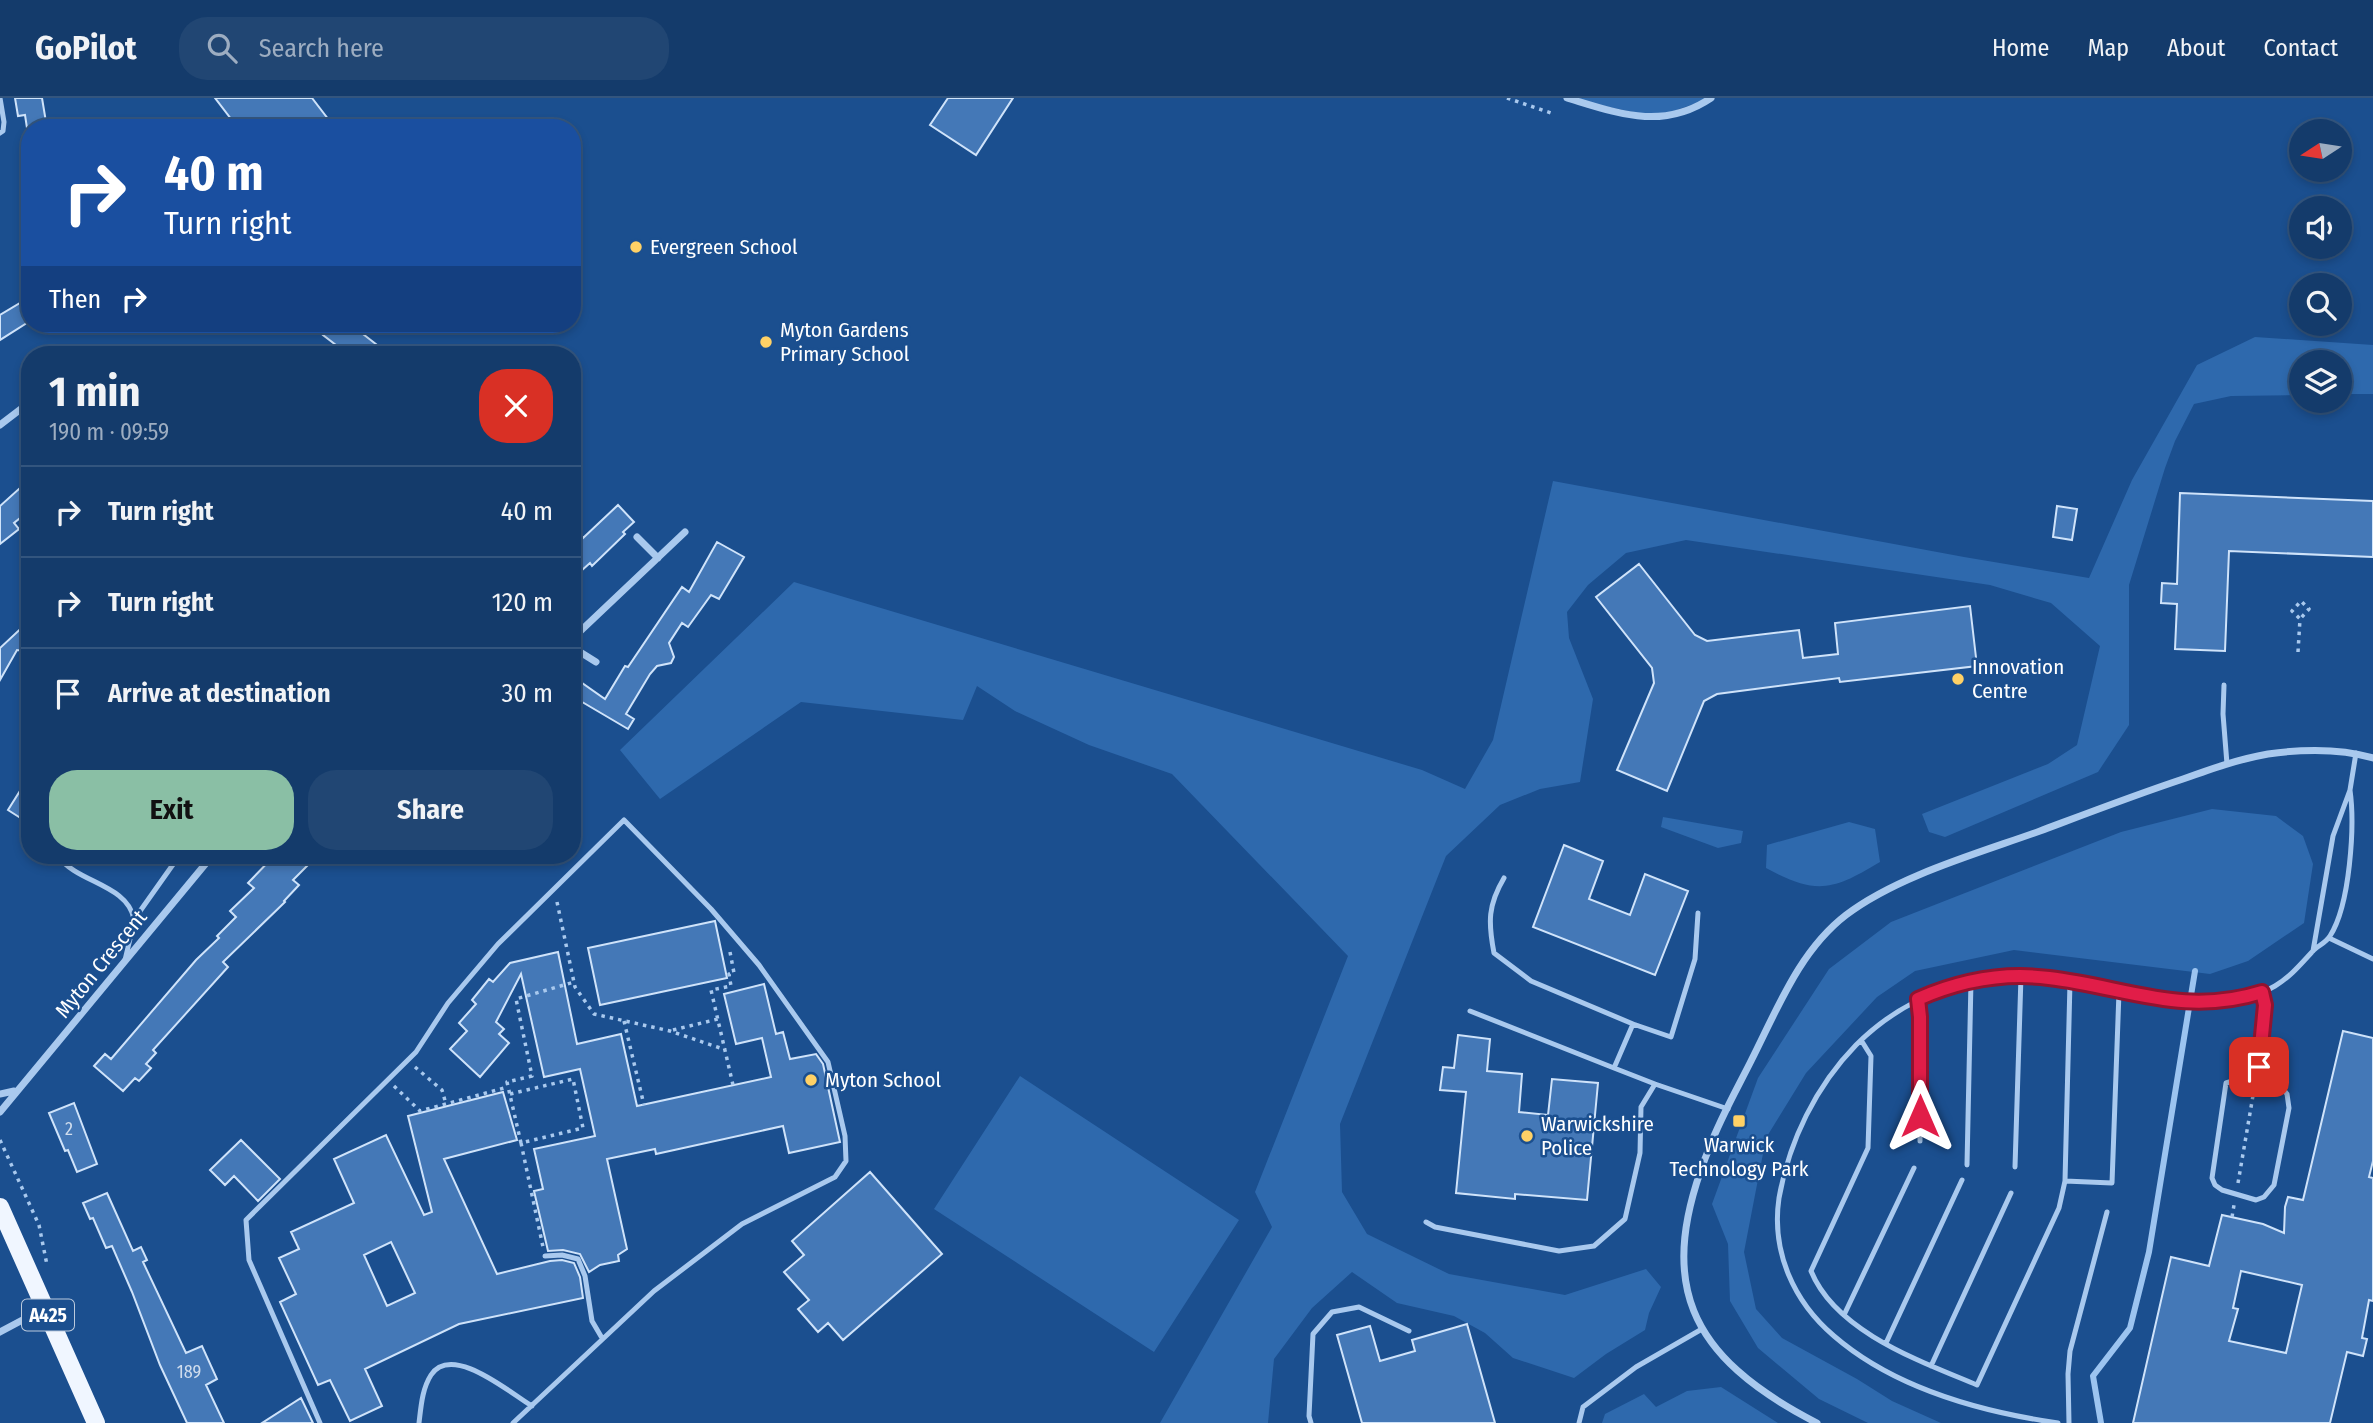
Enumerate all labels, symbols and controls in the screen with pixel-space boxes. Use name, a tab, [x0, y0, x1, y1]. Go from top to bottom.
search box	[179, 17, 669, 80]
text: GoPilot	[35, 28, 137, 68]
icon: search	[203, 29, 241, 67]
text: Search here	[259, 33, 384, 64]
text: Home	[1992, 34, 2049, 62]
text: Map	[2087, 34, 2129, 62]
text: About	[2167, 34, 2225, 62]
text: Contact	[2263, 34, 2338, 62]
north arrow	[2289, 119, 2352, 182]
map controls	[2289, 119, 2352, 413]
text: 40 m	[164, 144, 264, 203]
icon: right	[49, 147, 140, 238]
button: sound	[2289, 196, 2352, 259]
text: Turn right	[164, 204, 291, 242]
place label: Evergreen School	[650, 234, 798, 260]
marker: Evergreen School	[628, 239, 644, 255]
button: search	[2289, 273, 2352, 336]
icon: right	[115, 280, 153, 318]
text: Then	[49, 284, 101, 315]
place label: Myton Gardens Primary School	[780, 317, 910, 367]
marker: Myton Gardens Primary School	[758, 334, 774, 350]
button: layers	[2289, 350, 2352, 413]
text: 1 min	[49, 367, 140, 417]
button: close	[479, 369, 553, 443]
text: 190 m · 09:59	[49, 418, 169, 446]
icon: right	[49, 493, 87, 531]
text: Turn right	[108, 496, 214, 527]
text: 40 m	[501, 496, 553, 527]
icon: right	[49, 584, 87, 622]
text: Turn right	[108, 587, 214, 618]
text: 120 m	[492, 587, 553, 618]
place label: Innovation Centre	[1972, 654, 2064, 704]
marker: Innovation Centre	[1950, 671, 1966, 687]
icon: arrive	[49, 675, 87, 713]
text: Arrive at destination	[108, 678, 331, 709]
text: 30 m	[502, 678, 553, 709]
button: Exit	[49, 770, 294, 850]
button: Share	[308, 770, 553, 850]
street label: Myton Crescent	[50, 905, 152, 1023]
pin	[2229, 1037, 2289, 1097]
icon: arrive	[2240, 1048, 2278, 1086]
place label: Myton School	[825, 1067, 941, 1093]
marker: Myton School	[803, 1072, 819, 1088]
position arrow	[1883, 1079, 1957, 1153]
place label: Warwickshire Police	[1541, 1111, 1654, 1161]
marker: Warwick Technology Park	[1731, 1113, 1747, 1129]
house number: 2	[65, 1118, 73, 1140]
marker: Warwickshire Police	[1519, 1128, 1535, 1144]
place label: Warwick Technology Park	[1669, 1132, 1809, 1182]
road number: A425	[22, 1300, 74, 1330]
house number: 189	[177, 1361, 201, 1383]

